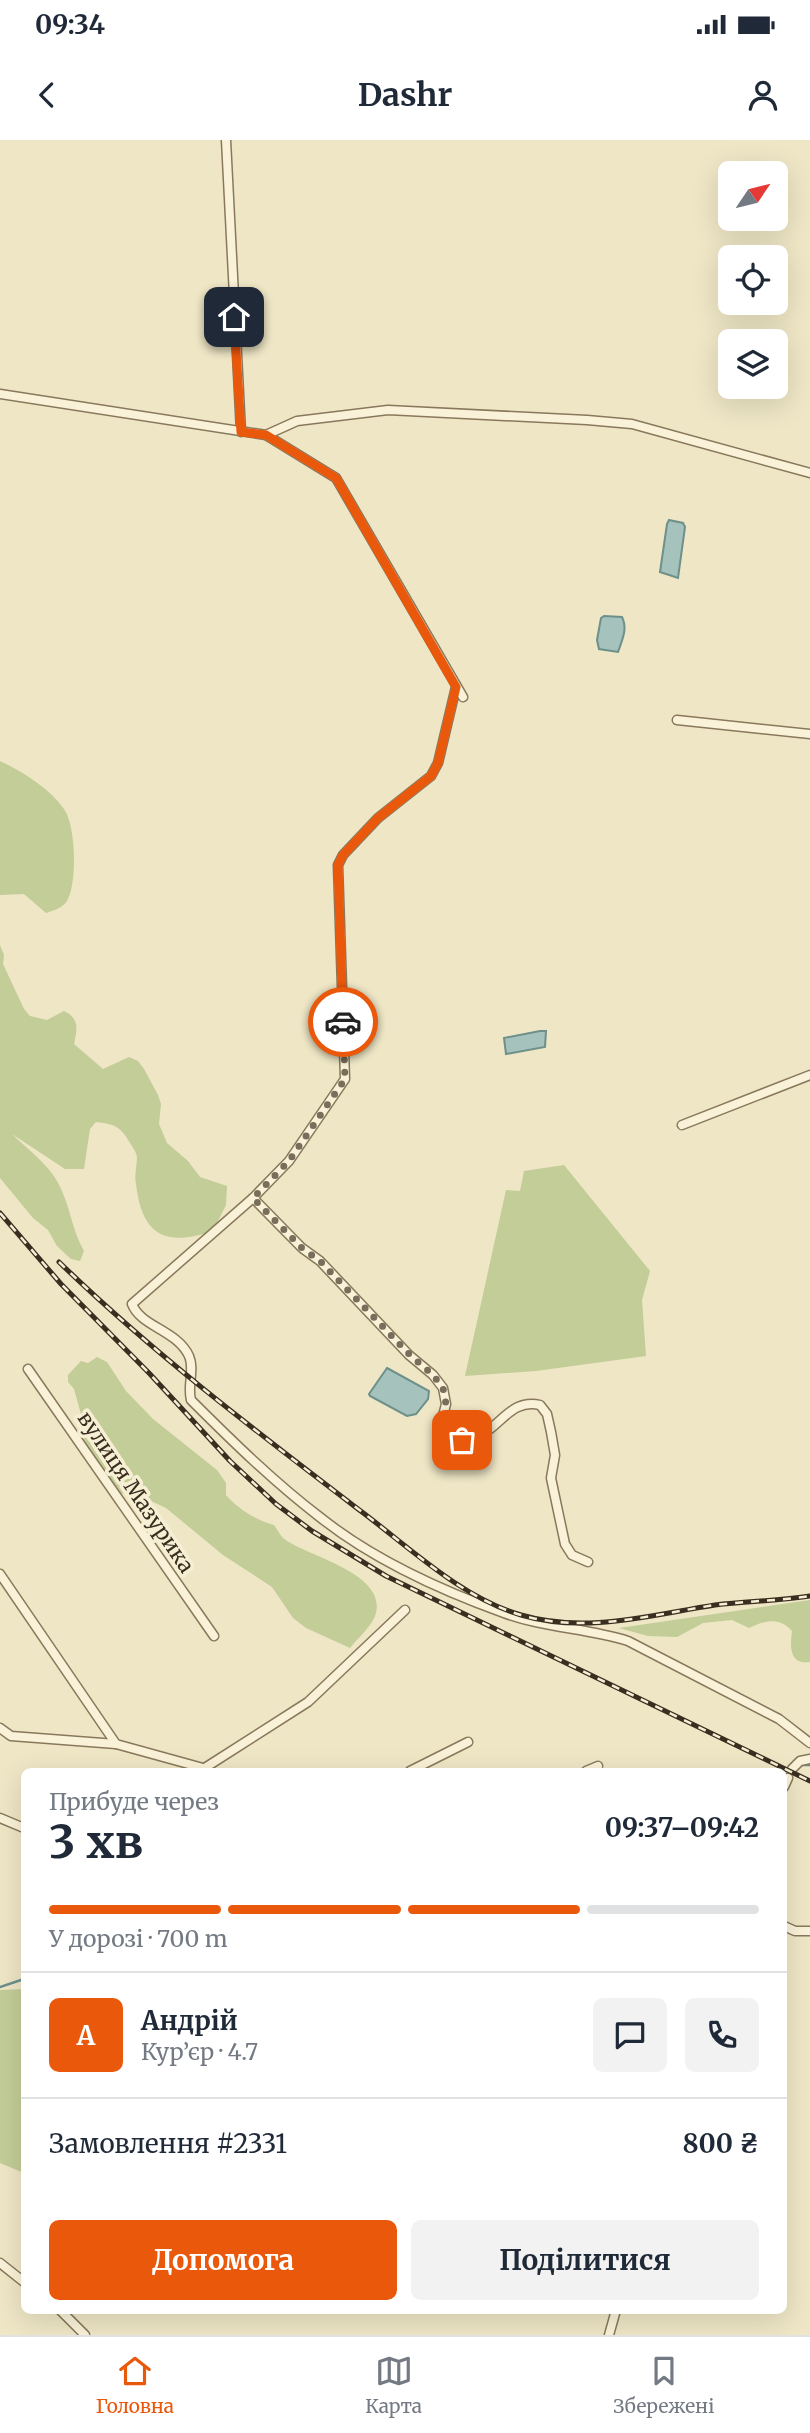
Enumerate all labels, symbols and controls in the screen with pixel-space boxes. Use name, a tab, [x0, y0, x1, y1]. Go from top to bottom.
text: 09:34	[35, 8, 105, 41]
text: Dashr	[358, 75, 452, 115]
icon: back	[28, 76, 66, 114]
icon: person	[744, 76, 782, 114]
north arrow	[718, 161, 788, 231]
map controls	[718, 161, 788, 399]
button: locate	[718, 245, 788, 315]
pin	[204, 287, 264, 347]
icon: home	[215, 298, 253, 336]
button: layers	[718, 329, 788, 399]
courier	[308, 987, 378, 1057]
icon: car	[324, 1003, 362, 1041]
street label: вулиця Мазурика	[72, 1406, 200, 1578]
pin	[432, 1410, 492, 1470]
icon: bag	[443, 1421, 481, 1459]
text: Прибуде через	[49, 1787, 219, 1816]
text: 09:37–09:42	[605, 1811, 759, 1844]
text: 3 хв	[49, 1813, 143, 1871]
text: У дорозі · 700 m	[49, 1924, 228, 1953]
button: chat	[593, 1998, 667, 2072]
button: phone	[685, 1998, 759, 2072]
text: Андрій	[141, 2004, 238, 2037]
text: А	[77, 2019, 95, 2052]
text: Кур’єр · 4.7	[141, 2037, 258, 2066]
text: Замовлення #2331	[49, 2127, 287, 2160]
text: 800 ₴	[682, 2127, 759, 2160]
button: Допомога	[49, 2220, 397, 2300]
button: Поділитися	[411, 2220, 759, 2300]
tab: Головна	[96, 2352, 174, 2418]
tab: Карта	[365, 2352, 422, 2418]
tab: Збережені	[613, 2352, 714, 2418]

